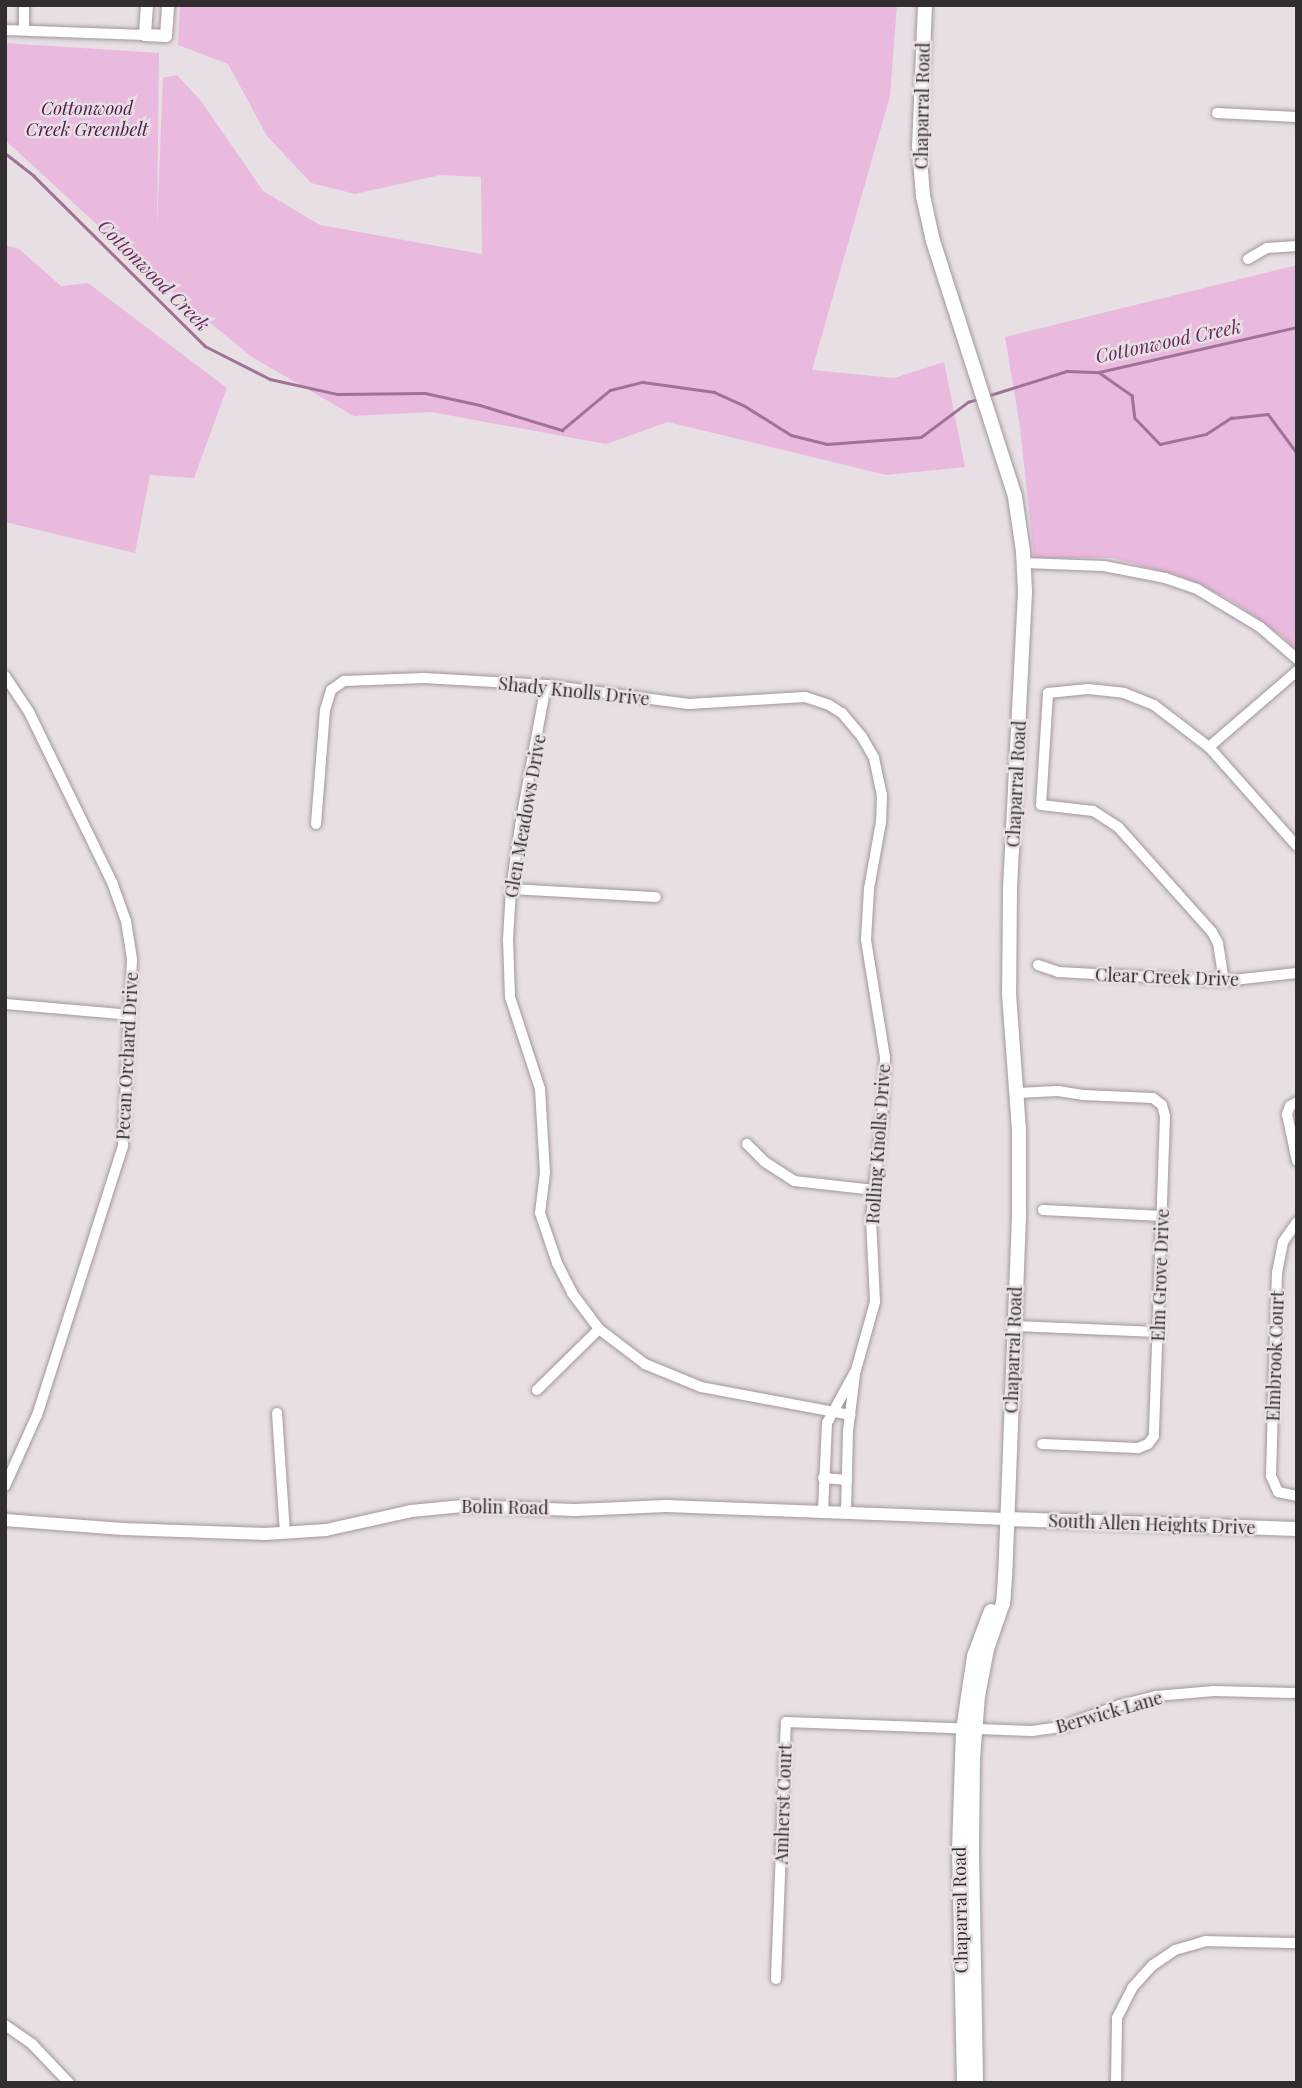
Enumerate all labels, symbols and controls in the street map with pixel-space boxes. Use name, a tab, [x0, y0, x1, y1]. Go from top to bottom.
street label: Chaparral Road	[910, 42, 934, 170]
park label: Cottonwood Creek Greenbelt	[26, 98, 148, 140]
water label: Cottonwood Creek	[94, 215, 214, 335]
water label: Cottonwood Creek	[1093, 314, 1243, 368]
street label: Shady Knolls Drive	[497, 672, 651, 710]
street label: Chaparral Road	[1002, 720, 1030, 848]
street label: Glen Meadows Drive	[500, 732, 550, 900]
street label: Clear Creek Drive	[1094, 964, 1240, 990]
street label: Pecan Orchard Drive	[112, 971, 142, 1141]
street label: Rolling Knolls Drive	[862, 1063, 894, 1225]
street label: Elm Grove Drive	[1147, 1208, 1173, 1342]
street label: Chaparral Road	[1000, 1286, 1026, 1414]
street label: Elmbrook Court	[1262, 1290, 1288, 1422]
street label: Bolin Road	[461, 1495, 549, 1519]
street label: South Allen Heights Drive	[1048, 1510, 1256, 1538]
street label: Berwick Lane	[1053, 1686, 1165, 1738]
street label: Amherst Court	[770, 1743, 796, 1865]
street label: Chaparral Road	[948, 1846, 972, 1974]

